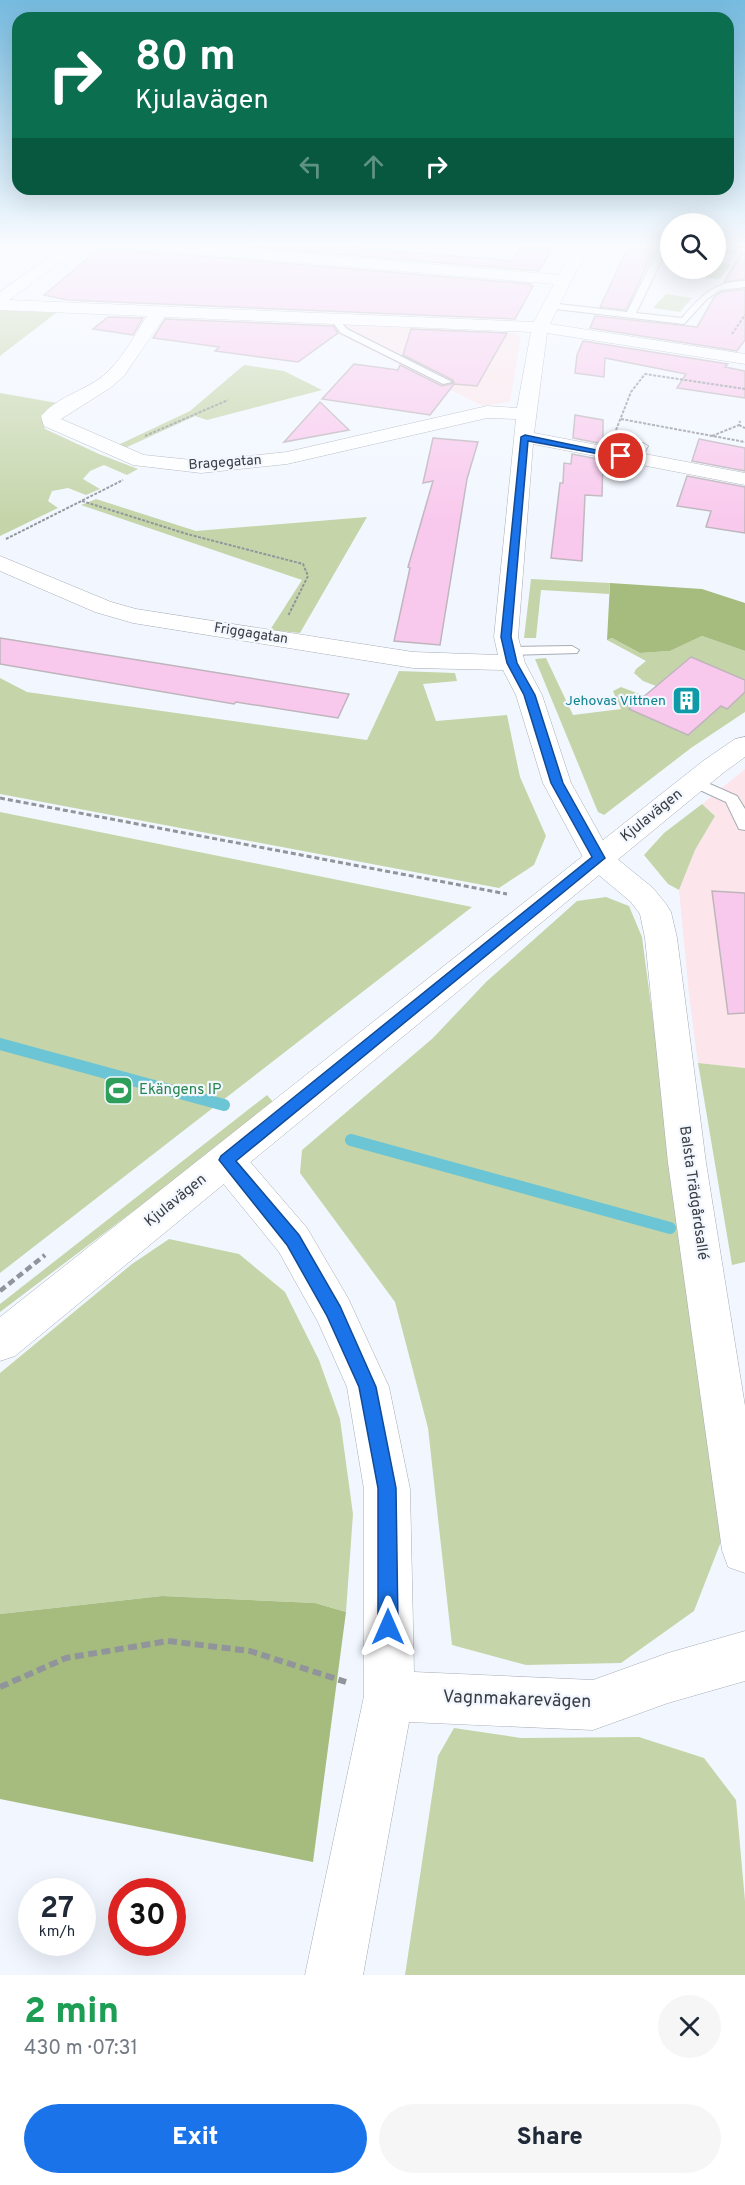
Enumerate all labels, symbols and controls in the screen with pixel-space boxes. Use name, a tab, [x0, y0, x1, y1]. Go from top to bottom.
text: 80 m	[135, 32, 236, 85]
icon: right	[36, 36, 114, 114]
text: Kjulavägen	[135, 84, 269, 118]
icon: left	[294, 150, 327, 183]
icon: ahead	[357, 150, 390, 183]
icon: right	[420, 150, 453, 183]
map controls	[660, 213, 726, 279]
button: search	[660, 213, 726, 279]
pin	[595, 430, 646, 481]
icon: arrive	[604, 439, 637, 472]
street label: Bragegatan	[188, 452, 262, 474]
street label: Friggagatan	[213, 620, 289, 648]
building icon: Jehovas Vittnen	[671, 685, 703, 717]
place label: Jehovas Vittnen	[565, 693, 666, 710]
street label: Kjulavägen	[617, 785, 687, 847]
sports icon: Ekängens IP	[102, 1074, 134, 1106]
place label: Ekängens IP	[139, 1081, 221, 1100]
street label: Balsta Trädgårdsallé	[674, 1125, 712, 1261]
street label: Kjulavägen	[141, 1170, 211, 1232]
position arrow	[356, 1595, 420, 1659]
street label: Vagnmakarevägen	[442, 1686, 592, 1714]
speed limit sign: 30	[108, 1878, 186, 1956]
text: 27	[40, 1891, 74, 1928]
text: km/h	[39, 1923, 75, 1942]
text: 2 min	[24, 1990, 119, 2036]
button: close	[658, 1995, 721, 2058]
text: 430 m · 07:31	[24, 2036, 138, 2062]
button: Exit	[24, 2104, 367, 2173]
button: Share	[379, 2104, 721, 2173]

